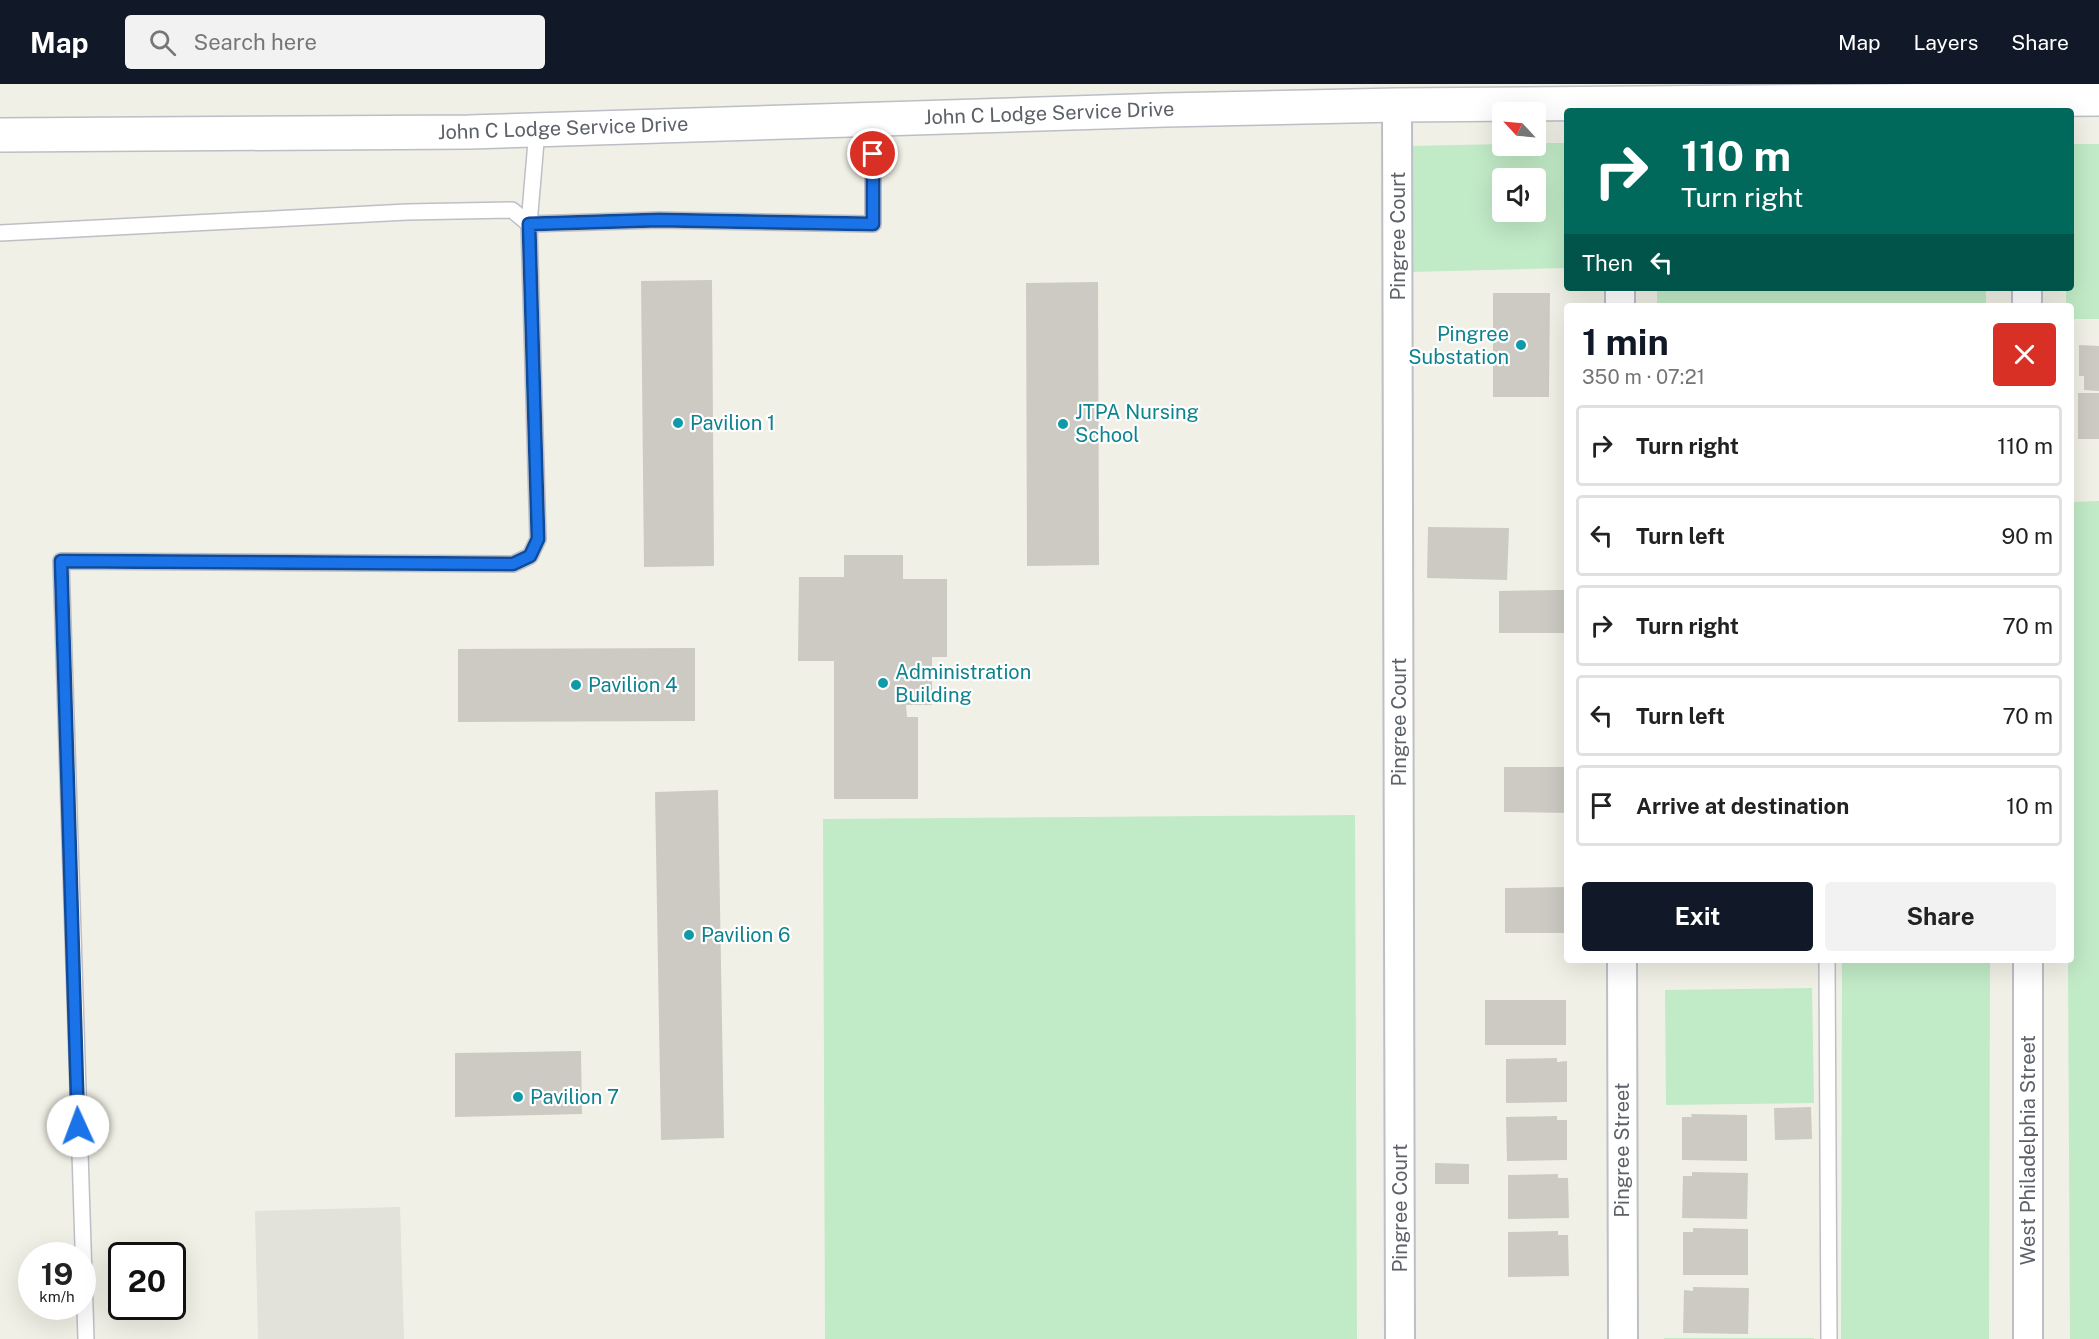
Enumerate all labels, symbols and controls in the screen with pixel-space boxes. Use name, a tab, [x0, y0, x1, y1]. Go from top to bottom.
search box	[125, 15, 545, 69]
text: Map	[30, 26, 89, 59]
icon: search	[146, 26, 179, 59]
text: Search here	[194, 29, 317, 55]
text: Map	[1838, 30, 1881, 55]
text: Layers	[1914, 30, 1978, 55]
text: Share	[2011, 30, 2069, 55]
street label: John C Lodge Service Drive	[923, 97, 1175, 129]
north arrow	[1492, 102, 1546, 156]
map controls	[1492, 102, 1546, 222]
street label: John C Lodge Service Drive	[437, 112, 689, 144]
pin	[847, 128, 898, 179]
text: 110 m	[1681, 131, 1791, 180]
icon: right	[1582, 132, 1660, 210]
icon: arrive	[856, 137, 889, 170]
button: sound	[1492, 168, 1546, 222]
street label: Pingree Court	[1386, 172, 1410, 300]
text: Turn right	[1681, 181, 1804, 213]
icon: left	[1645, 246, 1678, 279]
text: Then	[1582, 250, 1633, 276]
text: 1 min	[1582, 321, 1669, 363]
place label: Pingree Substation	[1408, 322, 1509, 369]
button: close	[1993, 323, 2056, 386]
marker: Pingree Substation	[1514, 338, 1528, 352]
text: 350 m · 07:21	[1582, 365, 1705, 389]
place label: JTPA Nursing School	[1075, 400, 1199, 447]
place label: Pavilion 1	[690, 411, 775, 435]
marker: Pavilion 1	[671, 416, 685, 430]
marker: JTPA Nursing School	[1056, 417, 1070, 431]
icon: right	[1585, 429, 1618, 462]
text: Turn right	[1636, 433, 1739, 459]
text: 110 m	[1997, 433, 2053, 459]
icon: left	[1585, 519, 1618, 552]
text: Turn left	[1636, 523, 1725, 549]
text: 90 m	[2002, 523, 2053, 549]
icon: right	[1585, 609, 1618, 642]
text: Turn right	[1636, 613, 1739, 639]
text: 70 m	[2002, 613, 2053, 639]
street label: Pingree Court	[1387, 658, 1411, 786]
place label: Administration Building	[895, 660, 1031, 707]
place label: Pavilion 4	[588, 673, 678, 697]
marker: Administration Building	[876, 676, 890, 690]
marker: Pavilion 4	[569, 678, 583, 692]
icon: left	[1585, 699, 1618, 732]
text: Turn left	[1636, 703, 1725, 729]
text: 70 m	[2002, 703, 2053, 729]
icon: arrive	[1585, 789, 1618, 822]
text: Arrive at destination	[1636, 793, 1849, 819]
text: 10 m	[2006, 793, 2053, 819]
button: Exit	[1582, 882, 1813, 951]
button: Share	[1825, 882, 2056, 951]
place label: Pavilion 6	[701, 923, 791, 947]
marker: Pavilion 6	[682, 928, 696, 942]
street label: West Philadelphia Street	[2016, 1035, 2040, 1265]
street label: Pingree Street	[1610, 1082, 1634, 1218]
place label: Pavilion 7	[530, 1085, 619, 1109]
marker: Pavilion 7	[511, 1090, 525, 1104]
position arrow	[46, 1094, 110, 1158]
street label: Pingree Court	[1388, 1144, 1412, 1272]
speed limit sign: 20	[108, 1242, 186, 1320]
text: 19	[41, 1256, 73, 1292]
text: km/h	[39, 1288, 75, 1305]

